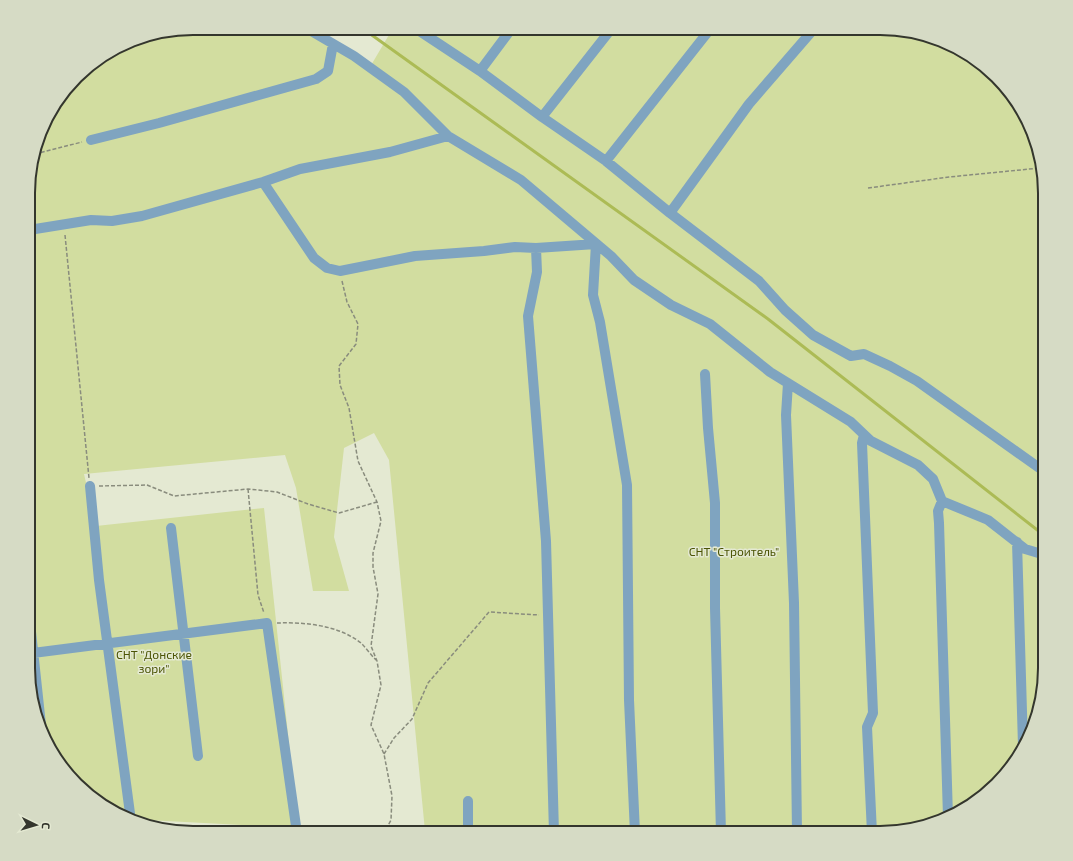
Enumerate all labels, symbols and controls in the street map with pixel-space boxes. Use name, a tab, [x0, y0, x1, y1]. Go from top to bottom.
park label: СНТ "Строитель"	[689, 544, 779, 558]
park label: СНТ "Донские зори"	[116, 647, 192, 675]
north arrow	[16, 805, 56, 845]
text: С	[40, 822, 53, 830]

